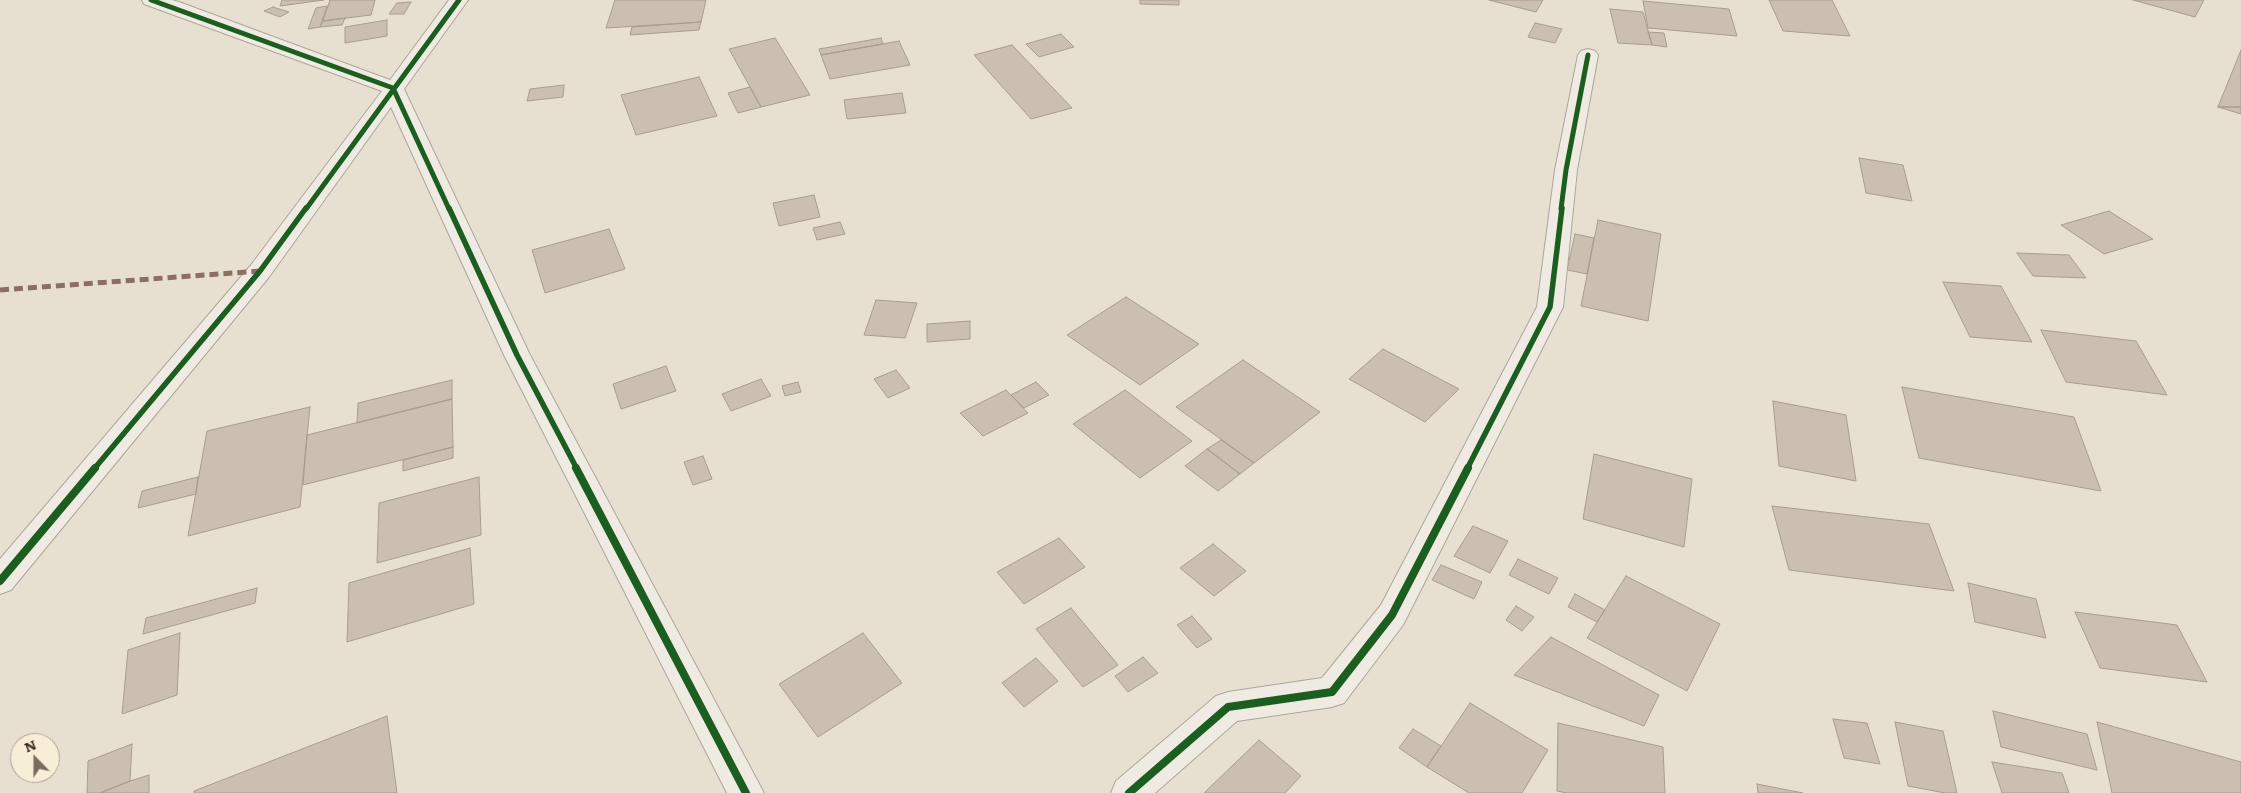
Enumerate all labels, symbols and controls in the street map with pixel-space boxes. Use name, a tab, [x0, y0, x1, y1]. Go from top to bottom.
north arrow	[10, 733, 60, 783]
text: N	[21, 734, 39, 756]

